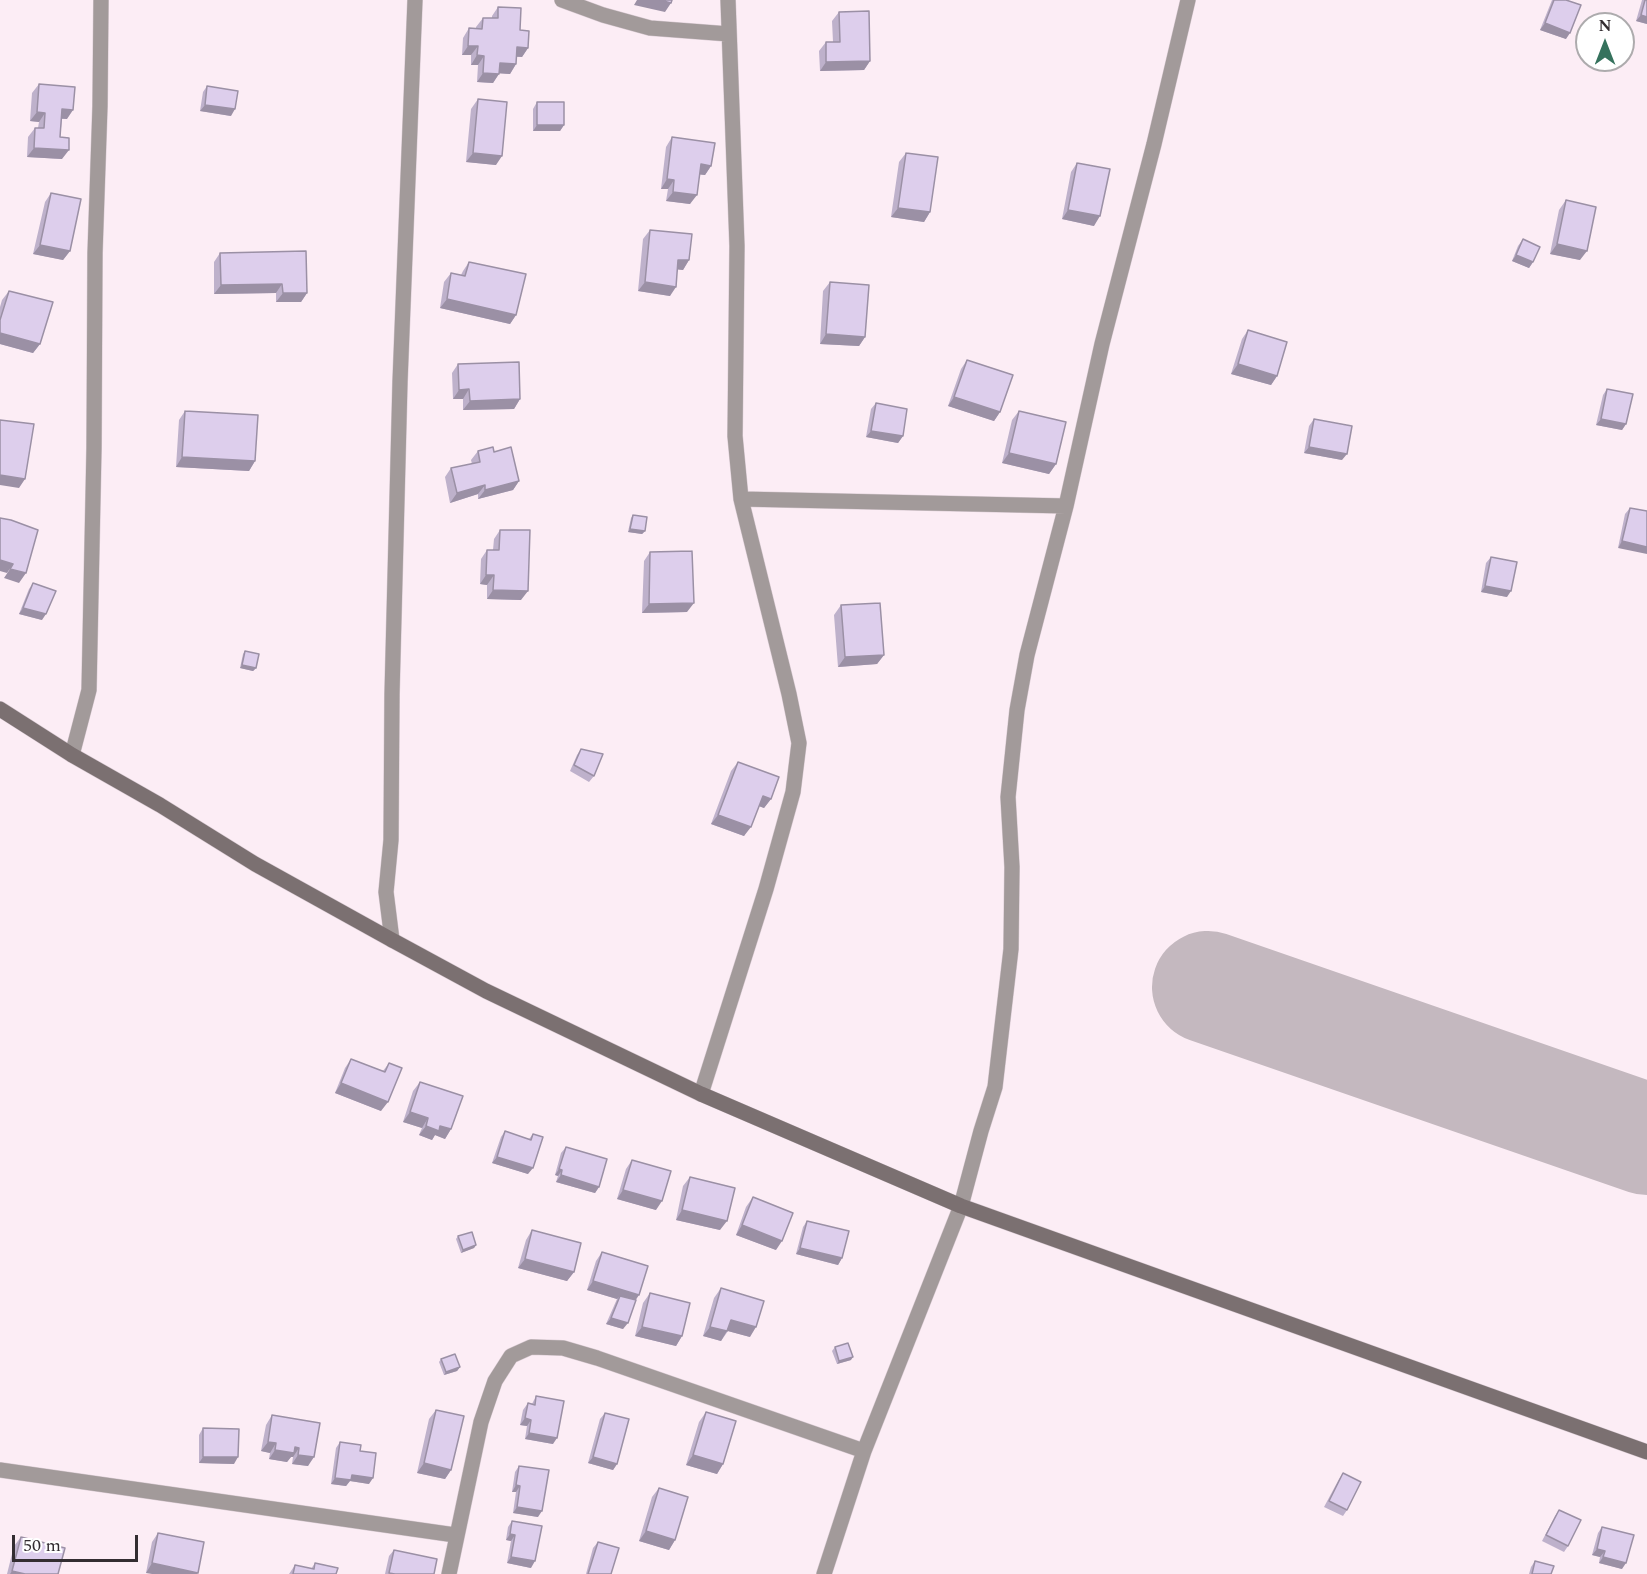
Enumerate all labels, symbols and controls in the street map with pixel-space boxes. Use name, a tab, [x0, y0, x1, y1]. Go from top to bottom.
north arrow	[1575, 12, 1635, 72]
text: N	[1598, 14, 1612, 38]
scale bar	[15, 1523, 141, 1561]
text: 50 m	[23, 1532, 61, 1559]

